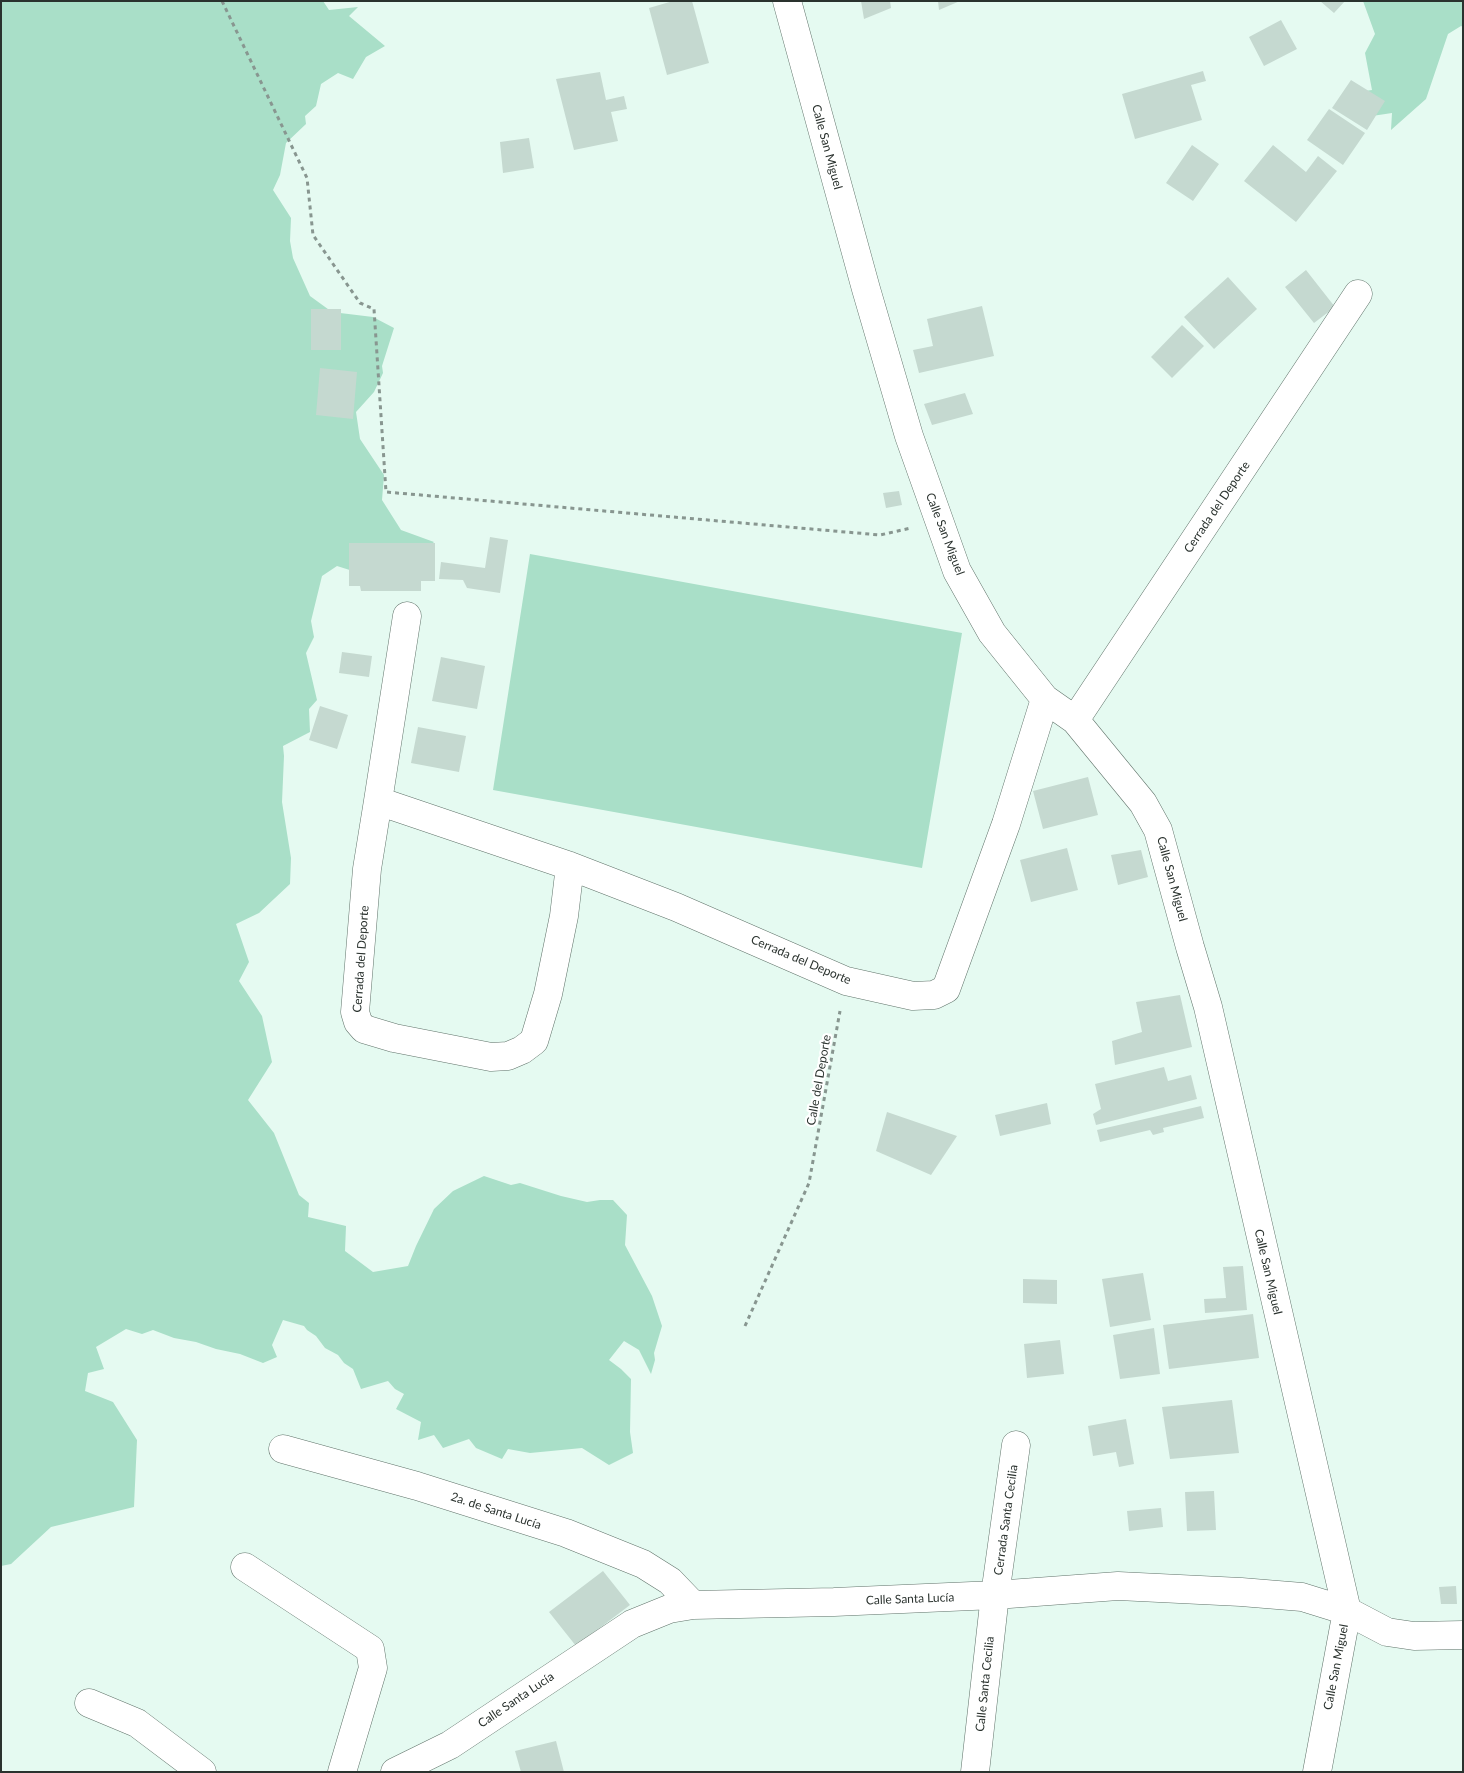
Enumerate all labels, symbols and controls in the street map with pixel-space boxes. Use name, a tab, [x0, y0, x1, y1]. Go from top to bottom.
street label: Calle San Miguel	[809, 103, 845, 191]
street label: Cerrada del Deporte	[1181, 458, 1253, 556]
street label: Calle San Miguel	[923, 491, 967, 577]
street label: Calle San Miguel	[1154, 835, 1190, 923]
street label: Cerrada del Deporte	[350, 905, 372, 1013]
street label: Cerrada del Deporte	[749, 932, 853, 988]
street label: Calle del Deporte	[804, 1033, 834, 1127]
street label: Calle San Miguel	[1251, 1228, 1285, 1316]
street label: Cerrada Santa Cecilia	[991, 1464, 1021, 1576]
street label: 2a. de Santa Lucía	[449, 1490, 543, 1532]
street label: Calle Santa Lucía	[866, 1590, 954, 1608]
street label: Calle San Miguel	[1321, 1623, 1351, 1711]
street label: Calle Santa Cecilia	[973, 1636, 997, 1732]
street label: Calle Santa Lucía	[475, 1669, 557, 1731]

